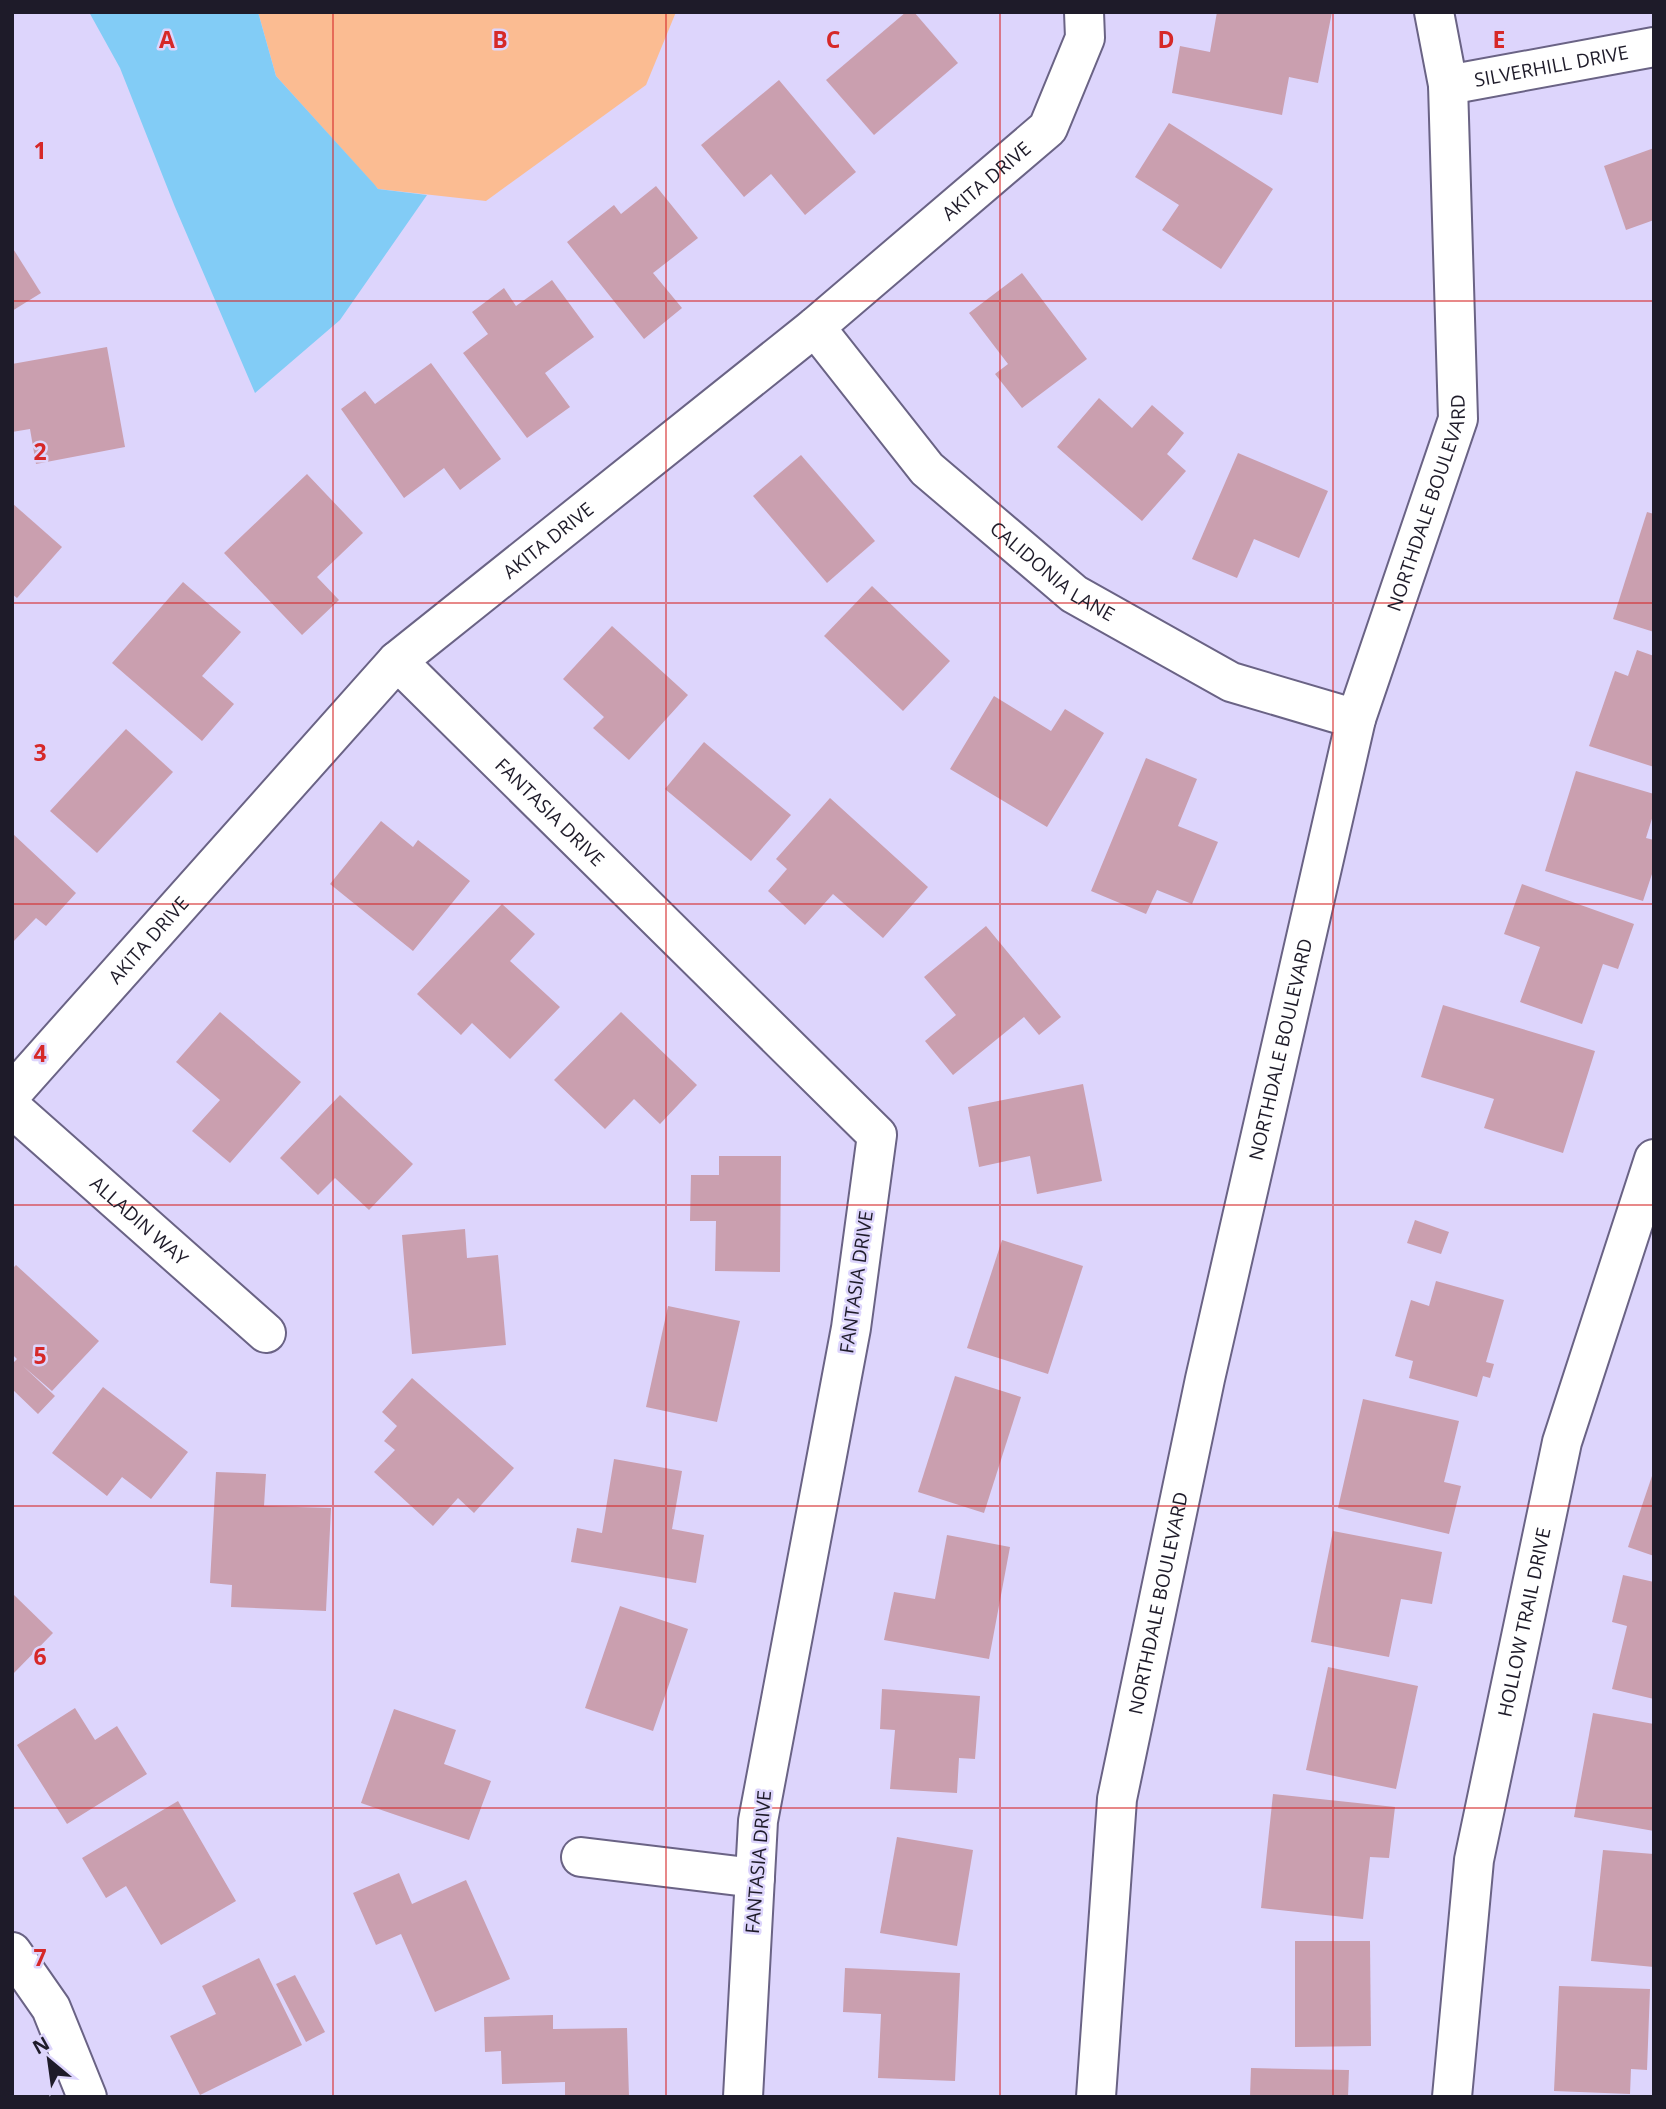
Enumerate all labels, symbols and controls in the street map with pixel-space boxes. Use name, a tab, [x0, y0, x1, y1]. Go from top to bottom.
text: A	[159, 23, 175, 55]
text: B	[492, 23, 508, 55]
text: C	[826, 23, 840, 55]
text: D	[1157, 23, 1175, 55]
text: E	[1493, 23, 1505, 55]
street label: SILVERHILL DRIVE	[1472, 39, 1630, 93]
text: 1	[33, 134, 47, 166]
street label: AKITA DRIVE	[936, 135, 1036, 226]
street label: NORTHDALE BOULEVARD	[1381, 394, 1471, 615]
text: 2	[33, 435, 47, 467]
street label: AKITA DRIVE	[497, 496, 599, 585]
street label: CALIDONIA LANE	[985, 515, 1119, 627]
text: 3	[33, 736, 47, 768]
street label: FANTASIA DRIVE	[490, 752, 610, 872]
street label: AKITA DRIVE	[102, 891, 194, 989]
street label: NORTHDALE BOULEVARD	[1242, 936, 1318, 1163]
text: 4	[33, 1037, 47, 1069]
street label: ALLADIN WAY	[85, 1170, 194, 1271]
street label: FANTASIA DRIVE	[833, 1209, 879, 1355]
text: 5	[33, 1339, 47, 1371]
street label: NORTHDALE BOULEVARD	[1122, 1489, 1194, 1717]
street label: HOLLOW TRAIL DRIVE	[1491, 1525, 1557, 1719]
text: 6	[33, 1640, 47, 1672]
street label: FANTASIA DRIVE	[739, 1789, 777, 1935]
text: 7	[33, 1941, 47, 1973]
north arrow	[14, 2025, 84, 2095]
text: N	[28, 2030, 54, 2060]

